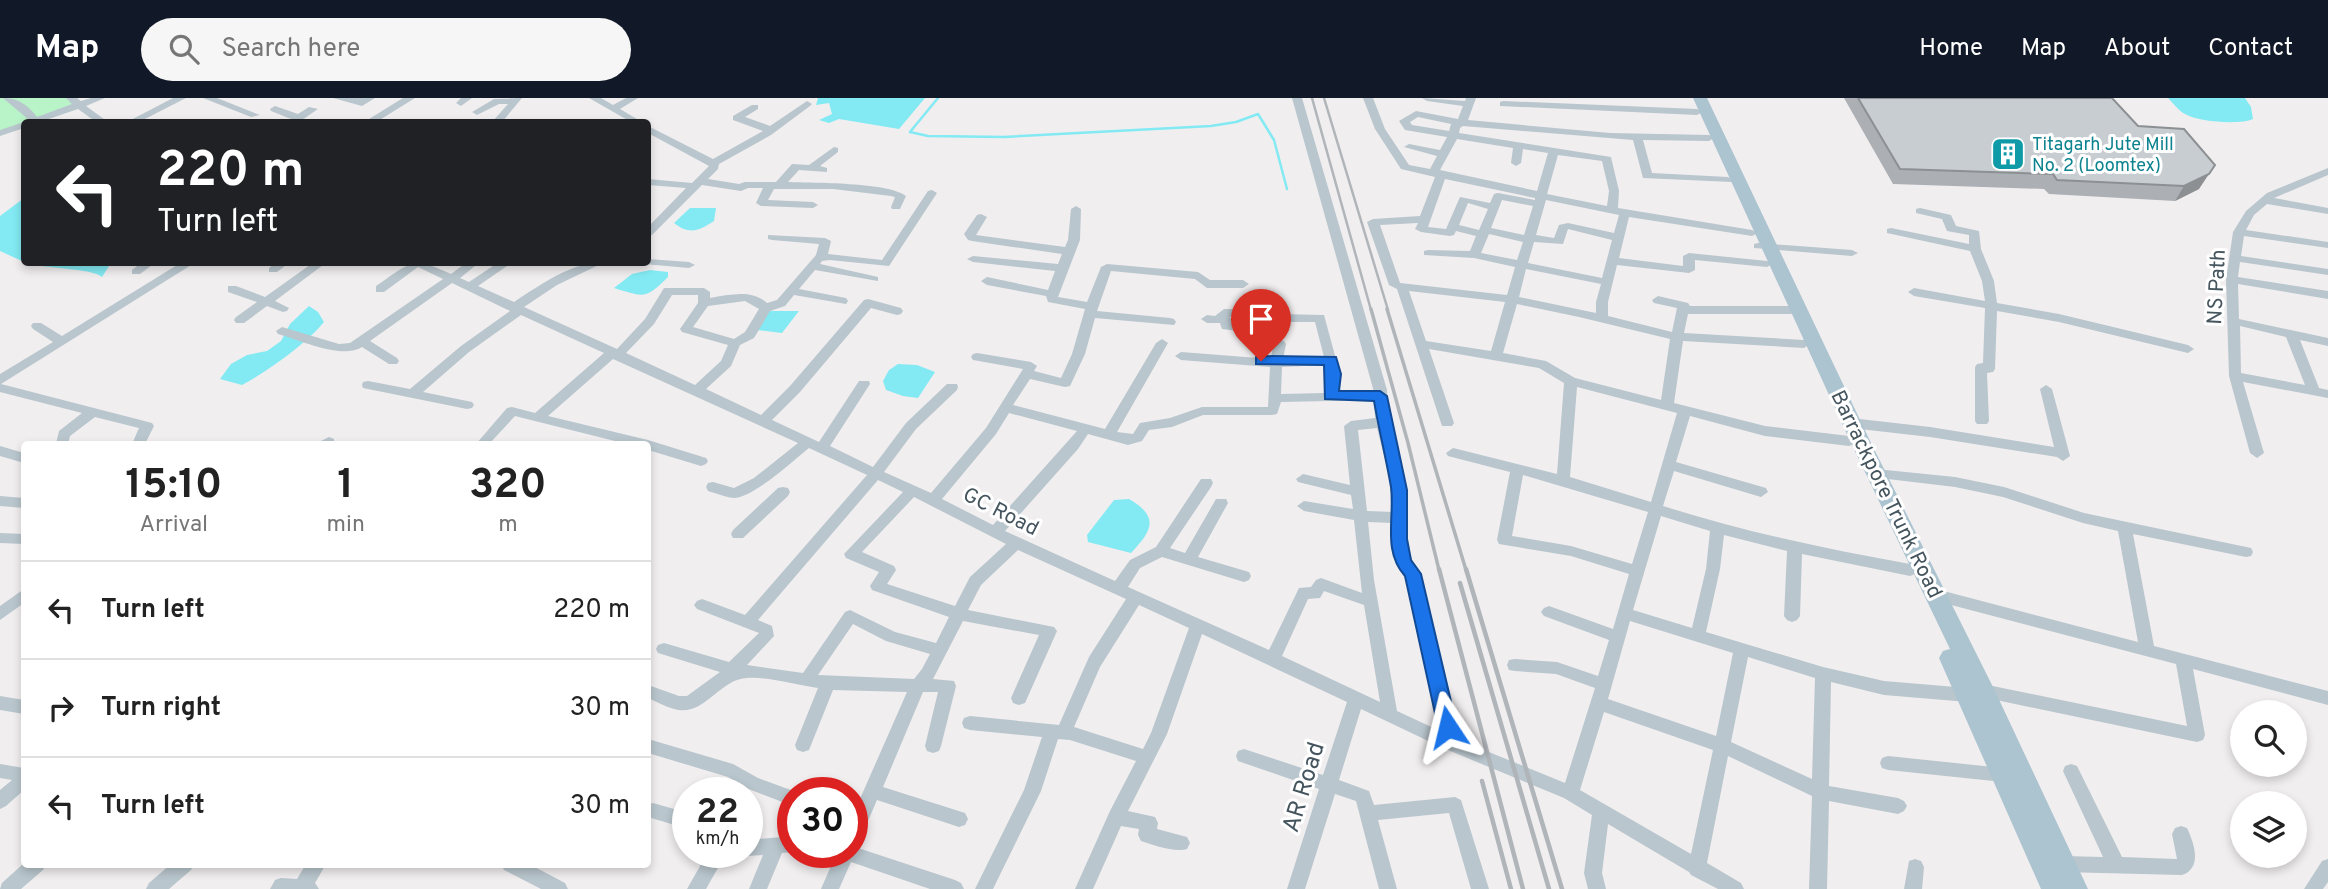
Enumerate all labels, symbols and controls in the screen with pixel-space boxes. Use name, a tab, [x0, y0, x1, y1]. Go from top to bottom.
search box	[141, 18, 631, 81]
text: Map	[35, 28, 99, 70]
icon: search	[165, 30, 203, 68]
text: Search here	[221, 33, 360, 66]
text: Home	[1919, 34, 1983, 64]
text: Map	[2021, 34, 2066, 64]
text: About	[2104, 34, 2170, 64]
text: Contact	[2208, 34, 2293, 64]
place label: Titagarh Jute Mill No. 2 (Loomtex)	[2032, 134, 2174, 178]
building icon: Titagarh Jute Mill No. 2 (Loomtex)	[1989, 135, 2027, 173]
text: 220 m	[157, 142, 304, 204]
icon: left	[42, 147, 133, 238]
text: Turn left	[157, 203, 278, 243]
street label: NS Path	[2202, 249, 2233, 325]
pin	[1231, 289, 1291, 361]
icon: arrive	[1242, 300, 1280, 338]
street label: Barrackpore Trunk Road	[1824, 386, 1948, 603]
text: 15:10	[125, 460, 222, 513]
text: 1	[337, 460, 354, 513]
text: 320	[469, 460, 547, 513]
street label: GC Road	[958, 482, 1043, 543]
text: Arrival	[140, 511, 208, 540]
text: min	[327, 511, 365, 540]
text: m	[498, 511, 518, 540]
icon: left	[42, 591, 80, 629]
text: Turn left	[101, 594, 205, 627]
text: 220 m	[553, 594, 630, 627]
icon: right	[42, 689, 80, 727]
position arrow	[1411, 690, 1485, 764]
text: Turn right	[101, 692, 221, 725]
text: 30 m	[570, 692, 630, 725]
map controls	[2230, 700, 2307, 868]
button: search	[2230, 700, 2307, 777]
street label: AR Road	[1277, 739, 1333, 836]
speed limit sign: 30	[777, 777, 868, 868]
icon: left	[42, 787, 80, 825]
text: Turn left	[101, 790, 205, 823]
text: 30 m	[570, 790, 630, 823]
text: 22	[696, 791, 739, 835]
button: layers	[2230, 791, 2307, 868]
text: km/h	[696, 828, 739, 851]

